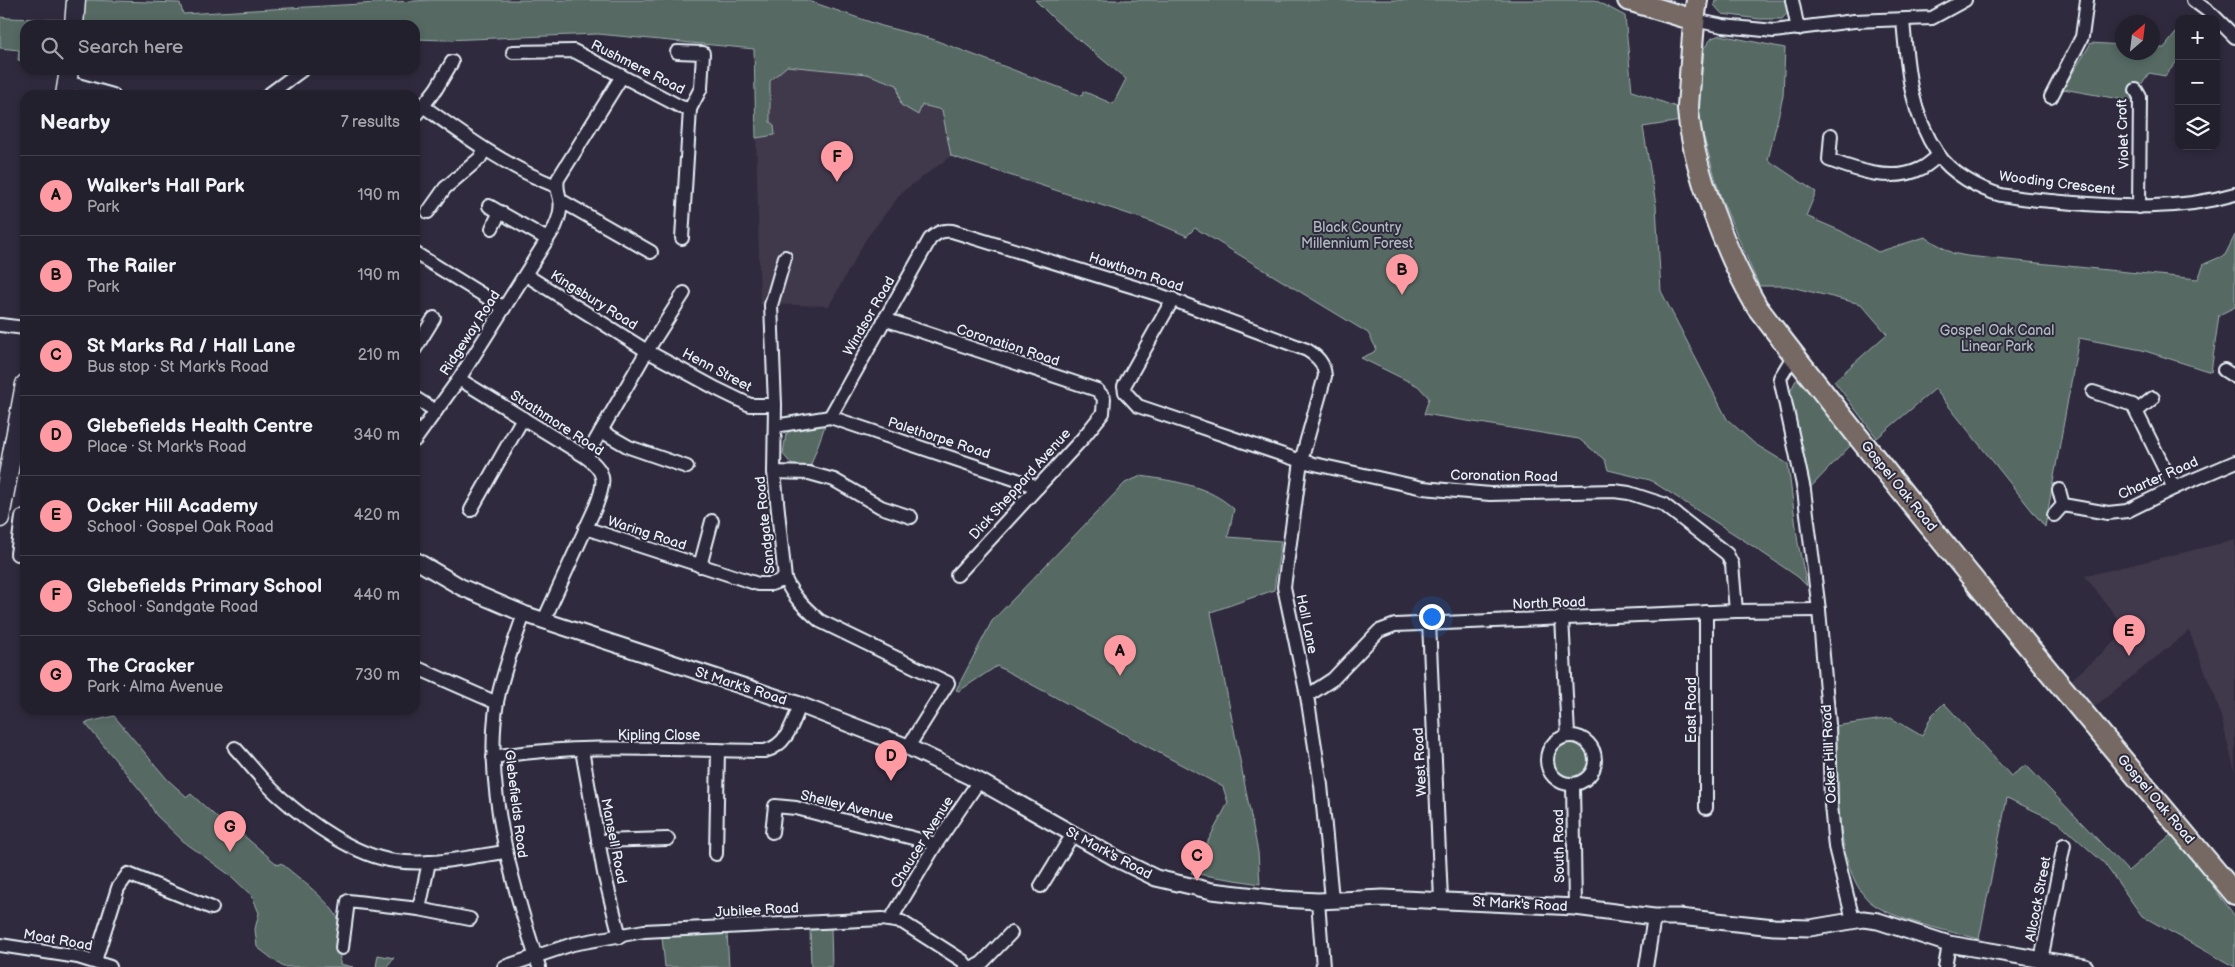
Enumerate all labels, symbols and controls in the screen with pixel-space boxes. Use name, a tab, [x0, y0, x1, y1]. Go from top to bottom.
north arrow	[2115, 15, 2160, 60]
map controls	[2175, 15, 2220, 150]
button: +	[2175, 15, 2220, 60]
search box	[20, 20, 420, 75]
icon: search	[38, 34, 66, 62]
text: Search here	[78, 36, 183, 59]
street label: Rushmere Road	[588, 36, 688, 98]
button: −	[2175, 60, 2220, 105]
street label: Violet Croft	[2113, 98, 2133, 170]
button: layers	[2175, 105, 2220, 150]
text: Nearby	[40, 110, 110, 135]
text: 7 results	[341, 113, 400, 132]
pin: F	[821, 141, 853, 182]
street label: Wooding Crescent	[1998, 167, 2117, 199]
text: Walker's Hall Park	[87, 175, 244, 198]
text: A	[51, 186, 61, 205]
text: 190 m	[358, 186, 400, 205]
text: Park	[87, 198, 119, 217]
park label: Black Country Millennium Forest	[1301, 219, 1414, 252]
street label: Hawthorn Road	[1087, 249, 1185, 295]
pin: B	[1386, 254, 1418, 295]
text: The Railer	[87, 255, 176, 278]
text: B	[50, 266, 62, 285]
text: 190 m	[358, 266, 400, 285]
street label: Kingsbury Road	[547, 266, 641, 334]
street label: Windsor Road	[839, 273, 899, 359]
text: Park	[87, 278, 119, 297]
street label: Ridgeway Road	[436, 287, 504, 379]
street label: Coronation Road	[954, 320, 1062, 370]
park label: Gospel Oak Canal Linear Park	[1940, 322, 2054, 355]
text: St Marks Rd / Hall Lane	[87, 335, 295, 358]
street label: Henn Street	[679, 345, 755, 396]
text: C	[50, 346, 62, 365]
text: 210 m	[358, 346, 400, 365]
text: Bus stop · St Mark's Road	[87, 358, 269, 377]
street label: Strathmore Road	[507, 387, 607, 459]
street label: Palethorpe Road	[886, 413, 992, 463]
text: Glebefields Health Centre	[87, 415, 313, 438]
street label: Dick Sheppard Avenue	[966, 425, 1074, 543]
text: D	[50, 426, 62, 445]
text: 340 m	[353, 426, 400, 445]
street label: Gospel Oak Road	[1857, 437, 1941, 535]
text: Place · St Mark's Road	[87, 438, 247, 457]
street label: Charter Road	[2115, 453, 2201, 503]
street label: Coronation Road	[1450, 467, 1558, 485]
street label: Sandgate Road	[751, 475, 779, 575]
text: Ocker Hill Academy	[87, 495, 258, 518]
text: E	[51, 506, 61, 525]
text: 420 m	[354, 506, 400, 525]
street label: Waring Road	[605, 512, 689, 554]
text: School · Gospel Oak Road	[87, 518, 274, 537]
text: Glebefields Primary School	[87, 575, 322, 598]
text: F	[51, 586, 61, 605]
text: 440 m	[354, 586, 400, 605]
street label: Hall Lane	[1292, 593, 1322, 655]
street label: North Road	[1512, 593, 1586, 613]
text: School · Sandgate Road	[87, 598, 258, 617]
your location	[1419, 604, 1445, 630]
pin: E	[2113, 615, 2145, 656]
pin: A	[1104, 635, 1136, 676]
text: The Cracker	[87, 655, 194, 678]
street label: St Mark's Road	[693, 663, 789, 709]
text: G	[50, 666, 62, 685]
text: 730 m	[355, 666, 400, 685]
street label: East Road	[1683, 677, 1700, 743]
text: Park · Alma Avenue	[87, 678, 223, 697]
street label: Ocker Hill Road	[1818, 704, 1840, 804]
street label: Kipling Close	[618, 727, 700, 744]
street label: West Road	[1410, 727, 1430, 797]
pin: D	[875, 740, 907, 781]
street label: Glebefields Road	[501, 749, 531, 859]
street label: Gospel Oak Road	[2114, 751, 2198, 847]
street label: Shelley Avenue	[799, 786, 895, 826]
street label: Chaucer Avenue	[887, 793, 957, 891]
street label: Mansell Road	[597, 797, 631, 885]
street label: South Road	[1550, 809, 1568, 883]
pin: G	[214, 811, 246, 852]
street label: St Mark's Road	[1063, 823, 1155, 883]
pin: C	[1181, 840, 1213, 881]
street label: Allcock Street	[2021, 854, 2055, 943]
street label: St Mark's Road	[1472, 893, 1568, 915]
street label: Jubilee Road	[715, 899, 799, 921]
street label: Moat Road	[22, 926, 94, 954]

